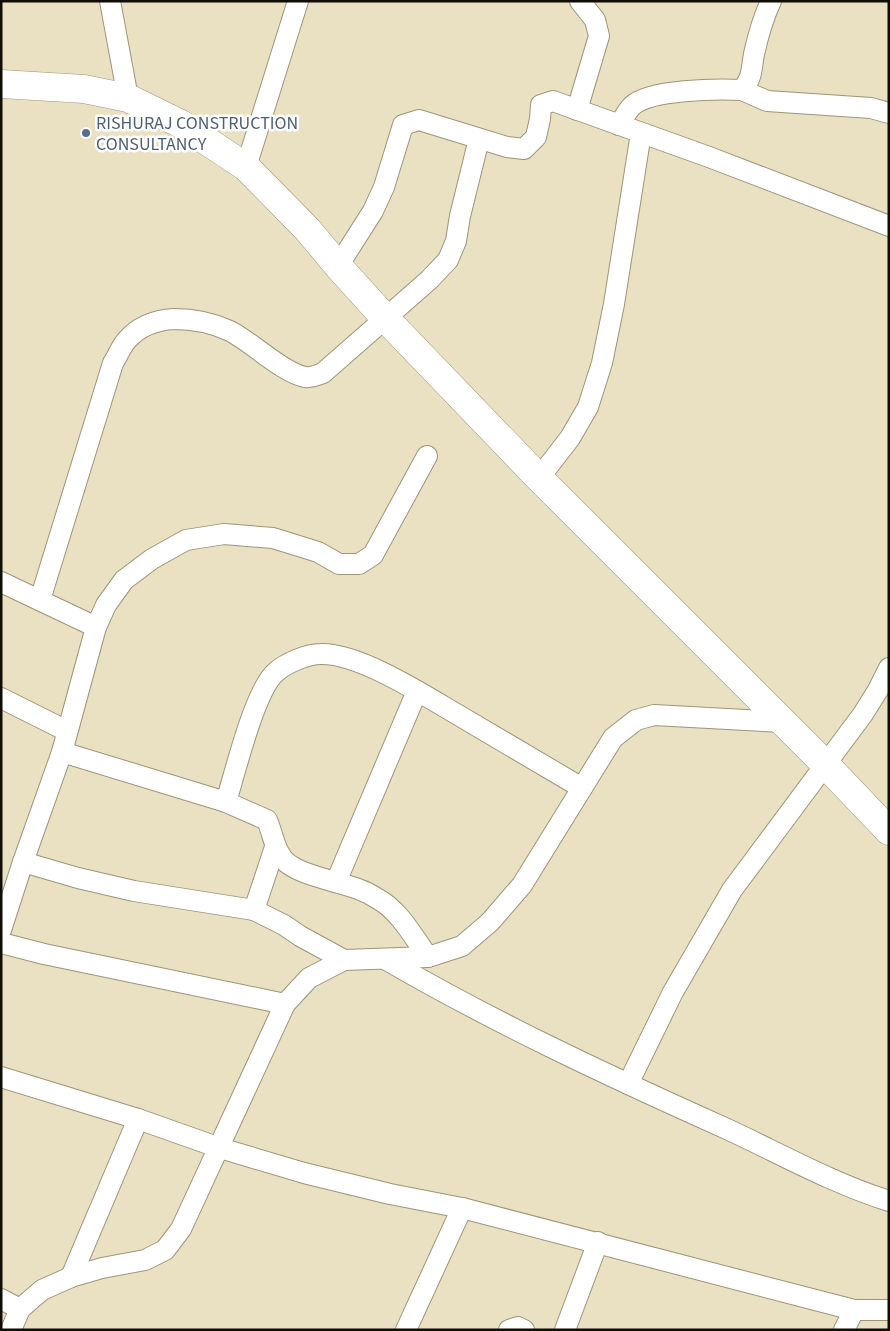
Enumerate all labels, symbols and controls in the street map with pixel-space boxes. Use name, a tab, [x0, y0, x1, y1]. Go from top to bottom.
place label: RISHURAJ CONSTRUCTION CONSULTANCY	[96, 111, 298, 157]
marker: RISHURAJ CONSTRUCTION CONSULTANCY	[80, 127, 92, 139]

